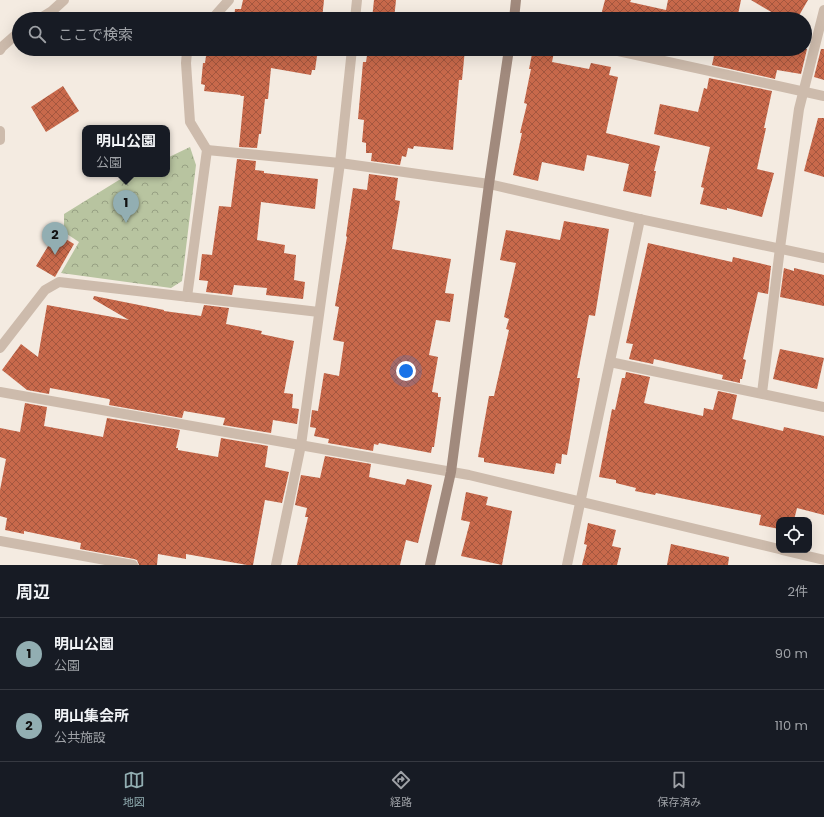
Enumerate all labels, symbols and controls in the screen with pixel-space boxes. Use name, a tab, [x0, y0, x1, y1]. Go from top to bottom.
search box	[12, 12, 812, 56]
icon: search	[26, 23, 48, 45]
text: ここで検索	[58, 24, 133, 45]
popup	[82, 125, 170, 177]
text: 明山公園	[96, 130, 156, 151]
text: 公園	[96, 153, 122, 172]
pin: 1	[113, 190, 139, 223]
pin: 2	[42, 222, 68, 255]
your location	[396, 361, 416, 381]
map controls	[776, 517, 812, 553]
button: locate	[776, 517, 812, 553]
text: 周辺	[16, 580, 50, 604]
text: 2件	[788, 582, 808, 601]
text: 明山公園	[54, 633, 114, 654]
text: 1	[27, 644, 31, 663]
text: 90 m	[775, 644, 808, 663]
text: 公園	[54, 656, 80, 675]
text: 明山集会所	[54, 705, 129, 726]
text: 2	[25, 716, 33, 735]
text: 110 m	[775, 716, 808, 735]
text: 公共施設	[54, 728, 106, 747]
tab: 地図	[123, 769, 145, 811]
tab: 経路	[390, 769, 412, 811]
tab: 保存済み	[657, 769, 701, 811]

